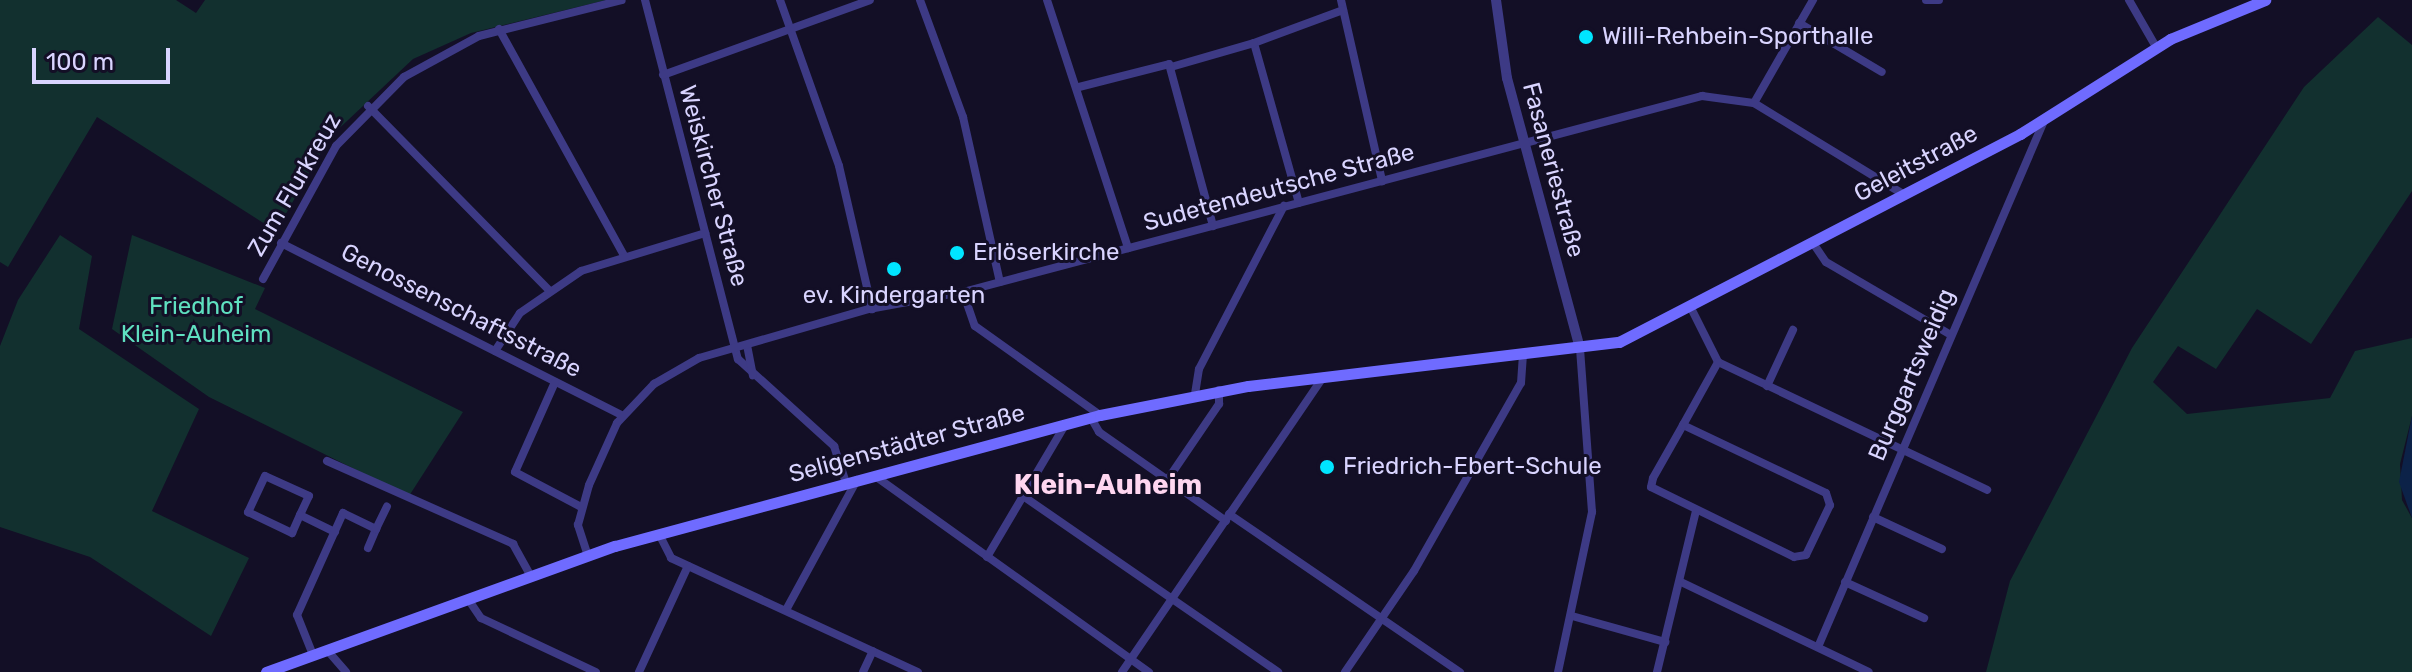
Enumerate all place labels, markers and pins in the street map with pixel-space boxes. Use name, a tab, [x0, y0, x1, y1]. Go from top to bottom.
place label: Willi-Rehbein-Sporthalle	[1602, 23, 1873, 51]
marker: Willi-Rehbein-Sporthalle	[1577, 28, 1595, 46]
place label: Erlöserkirche	[973, 239, 1119, 267]
marker: Erlöserkirche	[948, 244, 966, 262]
marker: ev. Kindergarten	[885, 260, 903, 278]
place label: ev. Kindergarten	[803, 282, 985, 310]
place label: Friedrich-Ebert-Schule	[1343, 453, 1602, 481]
marker: Friedrich-Ebert-Schule	[1318, 458, 1336, 476]

